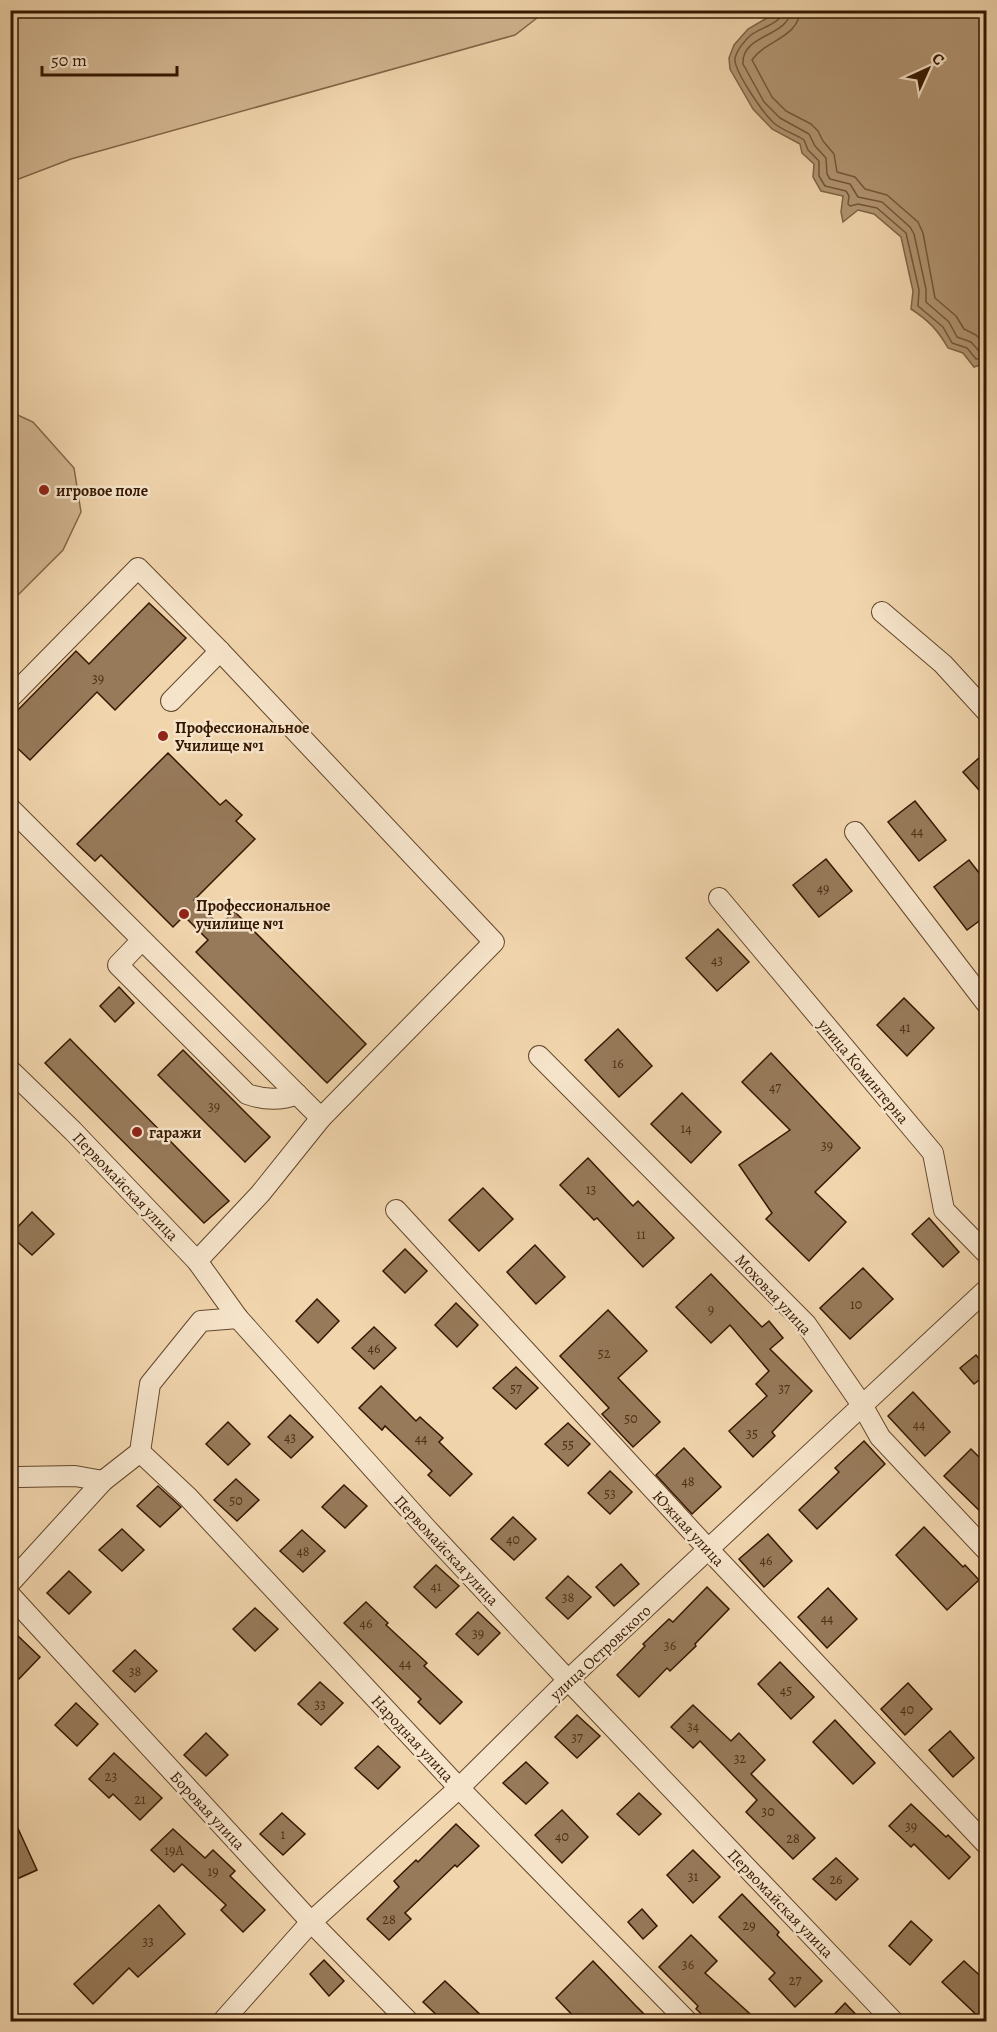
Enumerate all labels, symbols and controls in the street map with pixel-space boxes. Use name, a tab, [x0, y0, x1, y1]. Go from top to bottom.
scale bar	[42, 39, 177, 77]
north arrow	[898, 39, 958, 99]
text: 50 m	[51, 48, 87, 72]
text: С	[927, 48, 949, 70]
place label: игровое поле	[56, 480, 148, 502]
marker: игровое поле	[37, 483, 51, 497]
house number: 39	[92, 669, 104, 688]
place label: Профессиональное Училище №1	[175, 717, 310, 757]
marker: Профессиональное Училище №1	[156, 729, 170, 743]
house number: 44	[911, 822, 923, 841]
house number: 49	[817, 879, 829, 898]
place label: Профессиональное училище №1	[195, 895, 331, 935]
marker: Профессиональное училище №1	[177, 907, 191, 921]
house number: 43	[711, 951, 723, 970]
street label: улица Коминтерна	[812, 1014, 914, 1129]
house number: 41	[899, 1018, 911, 1037]
house number: 16	[612, 1054, 624, 1073]
house number: 47	[769, 1078, 781, 1097]
house number: 39	[208, 1097, 220, 1116]
house number: 14	[680, 1119, 692, 1138]
place label: гаражи	[149, 1122, 202, 1144]
marker: гаражи	[130, 1125, 144, 1139]
street label: Первомайская улица	[67, 1127, 184, 1247]
house number: 39	[821, 1136, 833, 1155]
house number: 13	[586, 1180, 596, 1199]
house number: 11	[636, 1225, 646, 1244]
street label: Моховая улица	[730, 1249, 817, 1340]
house number: 10	[850, 1295, 862, 1314]
house number: 9	[708, 1300, 714, 1319]
house number: 46	[368, 1339, 380, 1358]
house number: 52	[598, 1344, 611, 1363]
house number: 57	[510, 1379, 522, 1398]
house number: 37	[778, 1379, 790, 1398]
house number: 50	[624, 1409, 638, 1428]
house number: 44	[913, 1415, 925, 1434]
house number: 35	[746, 1424, 758, 1443]
house number: 43	[284, 1428, 296, 1447]
house number: 44	[415, 1429, 427, 1448]
house number: 55	[562, 1435, 574, 1454]
house number: 48	[681, 1472, 695, 1491]
house number: 53	[604, 1484, 616, 1503]
street label: Южная улица	[647, 1486, 730, 1572]
house number: 50	[229, 1491, 243, 1510]
street label: Первомайская улица	[389, 1491, 504, 1611]
house number: 40	[506, 1530, 520, 1549]
house number: 48	[296, 1542, 310, 1561]
house number: 46	[760, 1551, 772, 1570]
house number: 41	[430, 1577, 442, 1596]
house number: 38	[562, 1588, 575, 1607]
street label: улица Островского	[545, 1600, 656, 1706]
house number: 44	[821, 1609, 833, 1628]
house number: 46	[360, 1614, 372, 1633]
house number: 39	[472, 1624, 484, 1643]
house number: 36	[664, 1636, 676, 1655]
house number: 44	[399, 1654, 411, 1673]
house number: 38	[129, 1662, 142, 1681]
house number: 45	[780, 1681, 792, 1700]
street label: Народная улица	[366, 1690, 459, 1788]
house number: 33	[314, 1695, 326, 1714]
house number: 40	[900, 1700, 914, 1719]
house number: 34	[687, 1717, 699, 1736]
house number: 37	[571, 1728, 583, 1747]
house number: 32	[734, 1749, 747, 1768]
street label: Боровая улица	[165, 1766, 250, 1856]
house number: 23	[105, 1767, 117, 1786]
house number: 21	[134, 1790, 146, 1809]
house number: 30	[761, 1802, 775, 1821]
house number: 39	[905, 1817, 917, 1836]
house number: 1	[281, 1825, 286, 1844]
house number: 40	[555, 1827, 569, 1846]
house number: 28	[786, 1829, 800, 1848]
house number: 19А	[164, 1841, 184, 1860]
street label: Первомайская улица	[722, 1844, 839, 1964]
house number: 19	[207, 1862, 219, 1881]
house number: 31	[688, 1867, 699, 1886]
house number: 26	[829, 1870, 843, 1889]
house number: 28	[382, 1910, 396, 1929]
house number: 29	[742, 1916, 756, 1935]
house number: 33	[142, 1932, 154, 1951]
house number: 36	[682, 1955, 694, 1974]
house number: 27	[789, 1971, 801, 1990]

